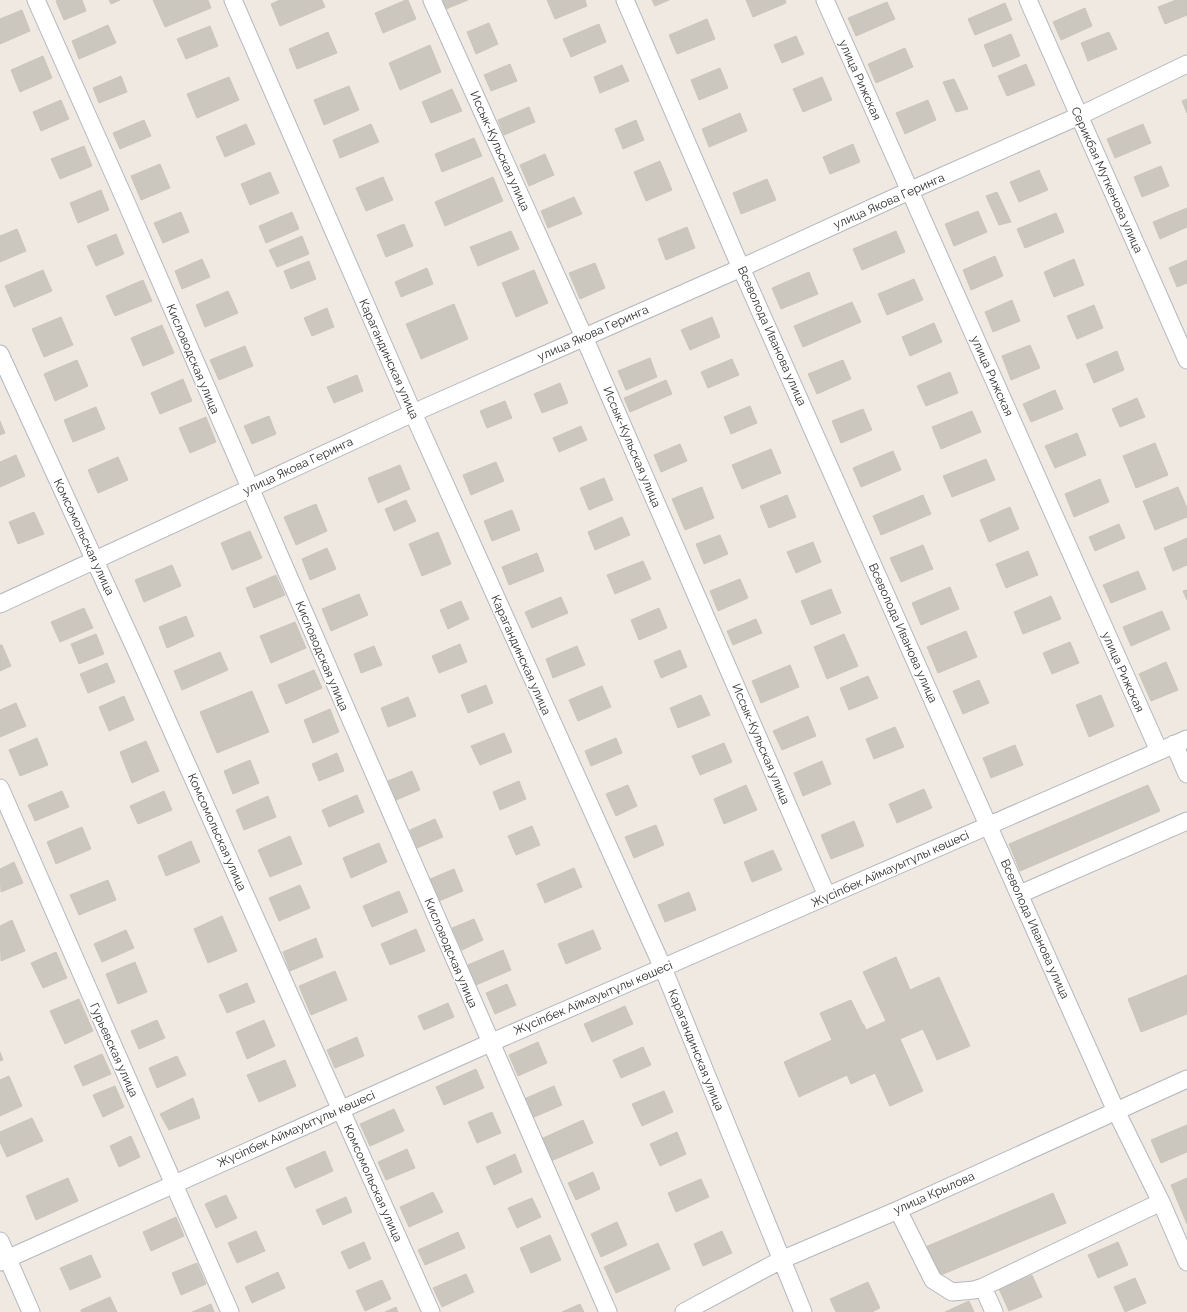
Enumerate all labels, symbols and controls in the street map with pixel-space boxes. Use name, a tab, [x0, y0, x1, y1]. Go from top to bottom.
street label: улица Рижская	[836, 38, 884, 122]
street label: Иссык-Кульская улица	[467, 89, 533, 213]
street label: Серикбая Муткенова улица	[1068, 105, 1146, 255]
street label: улица Якова Геринга	[831, 170, 947, 232]
street label: Всеволода Иванова улица	[735, 264, 809, 408]
street label: Карагандинская улица	[356, 297, 422, 421]
street label: Кисловодская улица	[163, 302, 223, 416]
street label: улица Якова Геринга	[535, 302, 651, 364]
street label: улица Рижская	[968, 334, 1016, 418]
street label: Иссык-Кульская улица	[600, 385, 664, 509]
street label: улица Якова Геринга	[241, 434, 355, 498]
street label: Комсомольская улица	[51, 477, 117, 597]
street label: Всеволода Иванова улица	[866, 561, 940, 705]
street label: Карагандинская улица	[488, 593, 554, 717]
street label: Кисловодская улица	[292, 599, 352, 713]
street label: улица Рижская	[1099, 630, 1147, 714]
street label: Иссык-Кульская улица	[729, 682, 793, 806]
street label: Комсомольская улица	[185, 771, 249, 893]
street label: Жүсіпбек Аймауытұлы көшесі	[809, 828, 971, 910]
street label: Всеволода Иванова улица	[998, 857, 1072, 1001]
street label: Кисловодская улица	[421, 896, 481, 1010]
street label: Жүсіпбек Аймауытұлы көшесі	[511, 958, 675, 1038]
street label: Карагандинская улица	[665, 987, 727, 1113]
street label: Гурьевская улица	[87, 1001, 141, 1099]
street label: Жүсіпбек Аймауытұлы көшесі	[215, 1088, 377, 1170]
street label: Комсомольская улица	[341, 1122, 405, 1244]
street label: улица Крылова	[891, 1169, 977, 1217]

